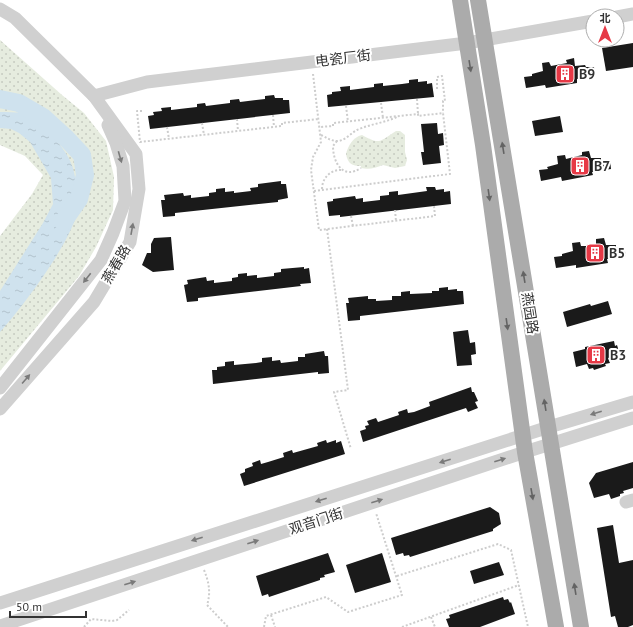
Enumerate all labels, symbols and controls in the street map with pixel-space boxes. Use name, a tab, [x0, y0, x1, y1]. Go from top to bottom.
north arrow	[585, 8, 625, 48]
text: 北	[600, 11, 611, 25]
street label: 电瓷厂街	[314, 46, 372, 70]
one-way arrow	[467, 60, 473, 72]
building icon: B9	[554, 63, 576, 85]
place label: B9	[579, 65, 595, 83]
one-way arrow	[499, 142, 505, 155]
one-way arrow	[117, 152, 123, 164]
building icon: B7	[569, 155, 591, 177]
place label: B7	[594, 157, 610, 175]
one-way arrow	[486, 189, 492, 201]
one-way arrow	[129, 223, 135, 235]
street label: 燕春路	[98, 241, 134, 287]
building icon: B5	[584, 242, 606, 264]
place label: B5	[609, 244, 625, 262]
one-way arrow	[521, 271, 527, 283]
one-way arrow	[83, 272, 92, 283]
street label: 燕园路	[518, 291, 542, 335]
one-way arrow	[504, 317, 510, 330]
building icon: B3	[585, 344, 607, 366]
place label: B3	[610, 346, 626, 364]
one-way arrow	[21, 374, 30, 385]
one-way arrow	[542, 399, 548, 411]
one-way arrow	[589, 410, 601, 416]
one-way arrow	[495, 457, 507, 463]
one-way arrow	[439, 458, 451, 464]
one-way arrow	[529, 488, 535, 500]
one-way arrow	[315, 497, 327, 503]
one-way arrow	[371, 498, 383, 504]
street label: 观音门街	[287, 504, 345, 538]
one-way arrow	[191, 536, 203, 542]
one-way arrow	[248, 539, 260, 545]
one-way arrow	[124, 580, 136, 586]
one-way arrow	[572, 582, 578, 595]
scale bar	[10, 593, 86, 619]
text: 50 m	[16, 599, 42, 614]

